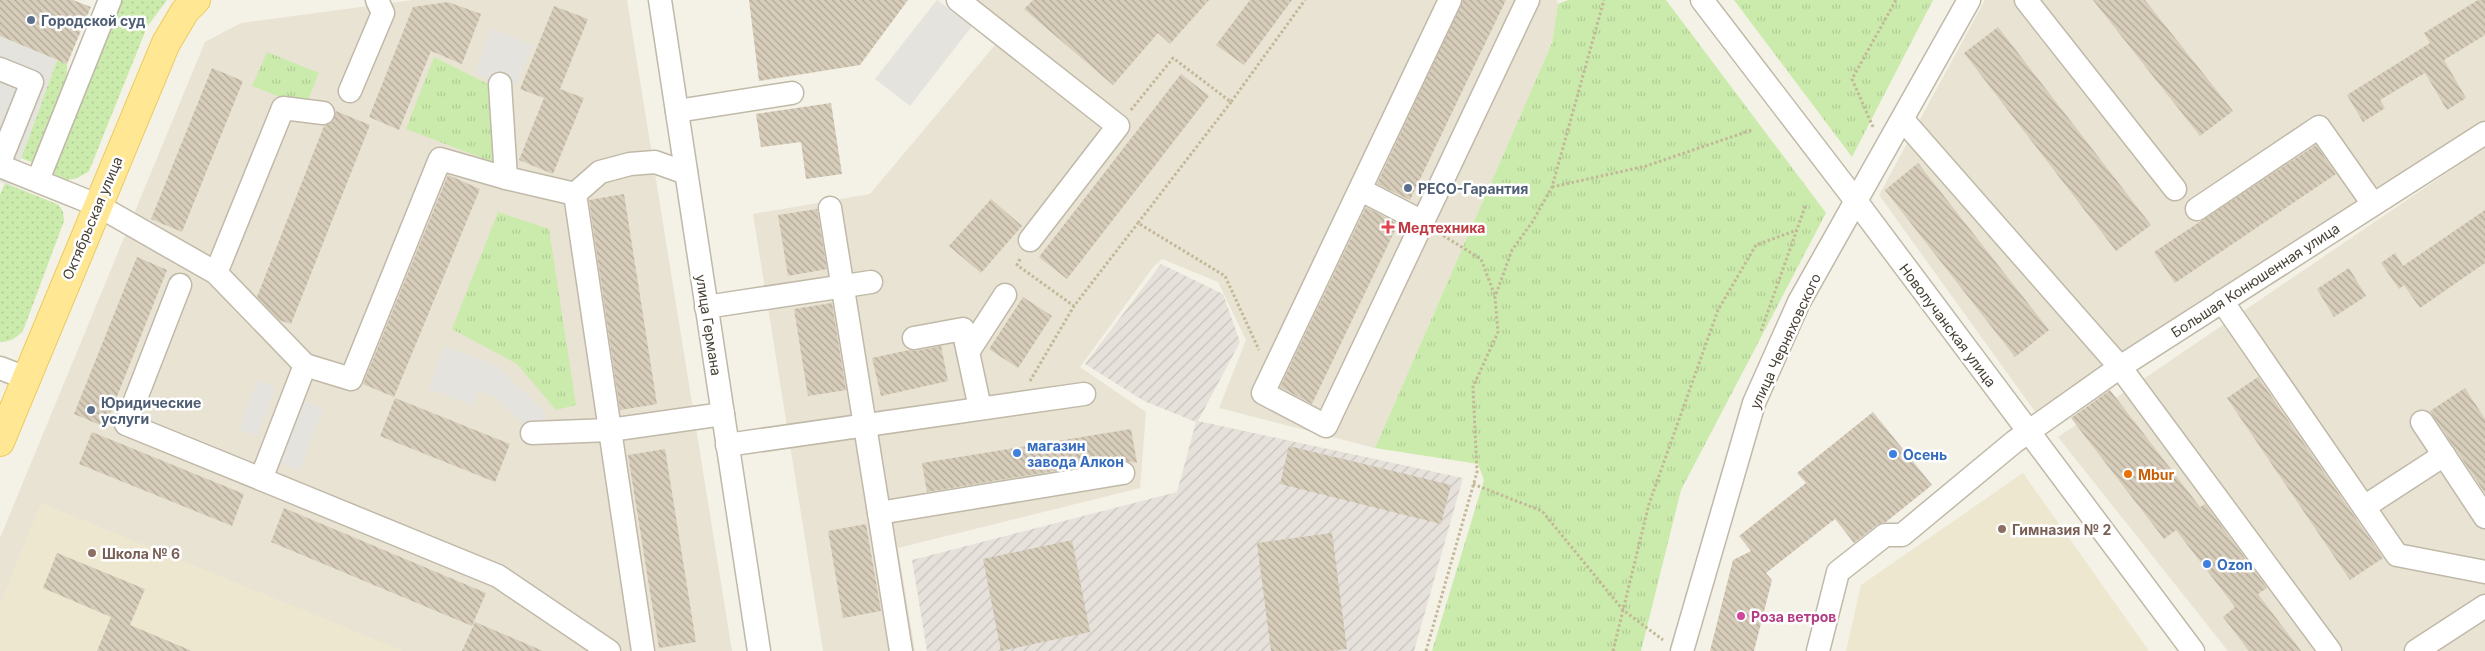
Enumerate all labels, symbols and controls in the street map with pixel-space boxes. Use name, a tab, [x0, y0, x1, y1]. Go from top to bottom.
place label: Городской суд	[41, 12, 145, 29]
marker: Городской суд	[25, 14, 37, 26]
street label: Октябрьская улица	[58, 154, 126, 282]
place label: РЕСО-Гарантия	[1418, 180, 1528, 197]
marker: РЕСО-Гарантия	[1402, 182, 1414, 194]
place label: Медтехника	[1398, 219, 1485, 236]
street label: Большая Конюшенная улица	[2168, 219, 2342, 341]
marker: Медтехника	[1382, 221, 1394, 233]
street label: Новолучанская улица	[1896, 260, 2000, 390]
street label: улица Черняховского	[1746, 270, 1824, 412]
street label: улица Германа	[693, 273, 725, 377]
place label: Юридические услуги	[101, 394, 201, 427]
marker: Юридические услуги	[85, 404, 97, 416]
place label: магазин завода Алкон	[1027, 437, 1124, 470]
place label: Осень	[1903, 446, 1947, 463]
marker: магазин завода Алкон	[1011, 447, 1023, 459]
marker: Осень	[1887, 448, 1899, 460]
place label: Mbur	[2138, 466, 2175, 483]
marker: Mbur	[2122, 468, 2134, 480]
place label: Гимназия № 2	[2012, 521, 2111, 538]
marker: Гимназия № 2	[1996, 523, 2008, 535]
place label: Школа № 6	[102, 545, 180, 562]
marker: Школа № 6	[86, 547, 98, 559]
place label: Ozon	[2217, 556, 2253, 573]
marker: Ozon	[2201, 558, 2213, 570]
place label: Роза ветров	[1751, 608, 1836, 625]
marker: Роза ветров	[1735, 610, 1747, 622]

